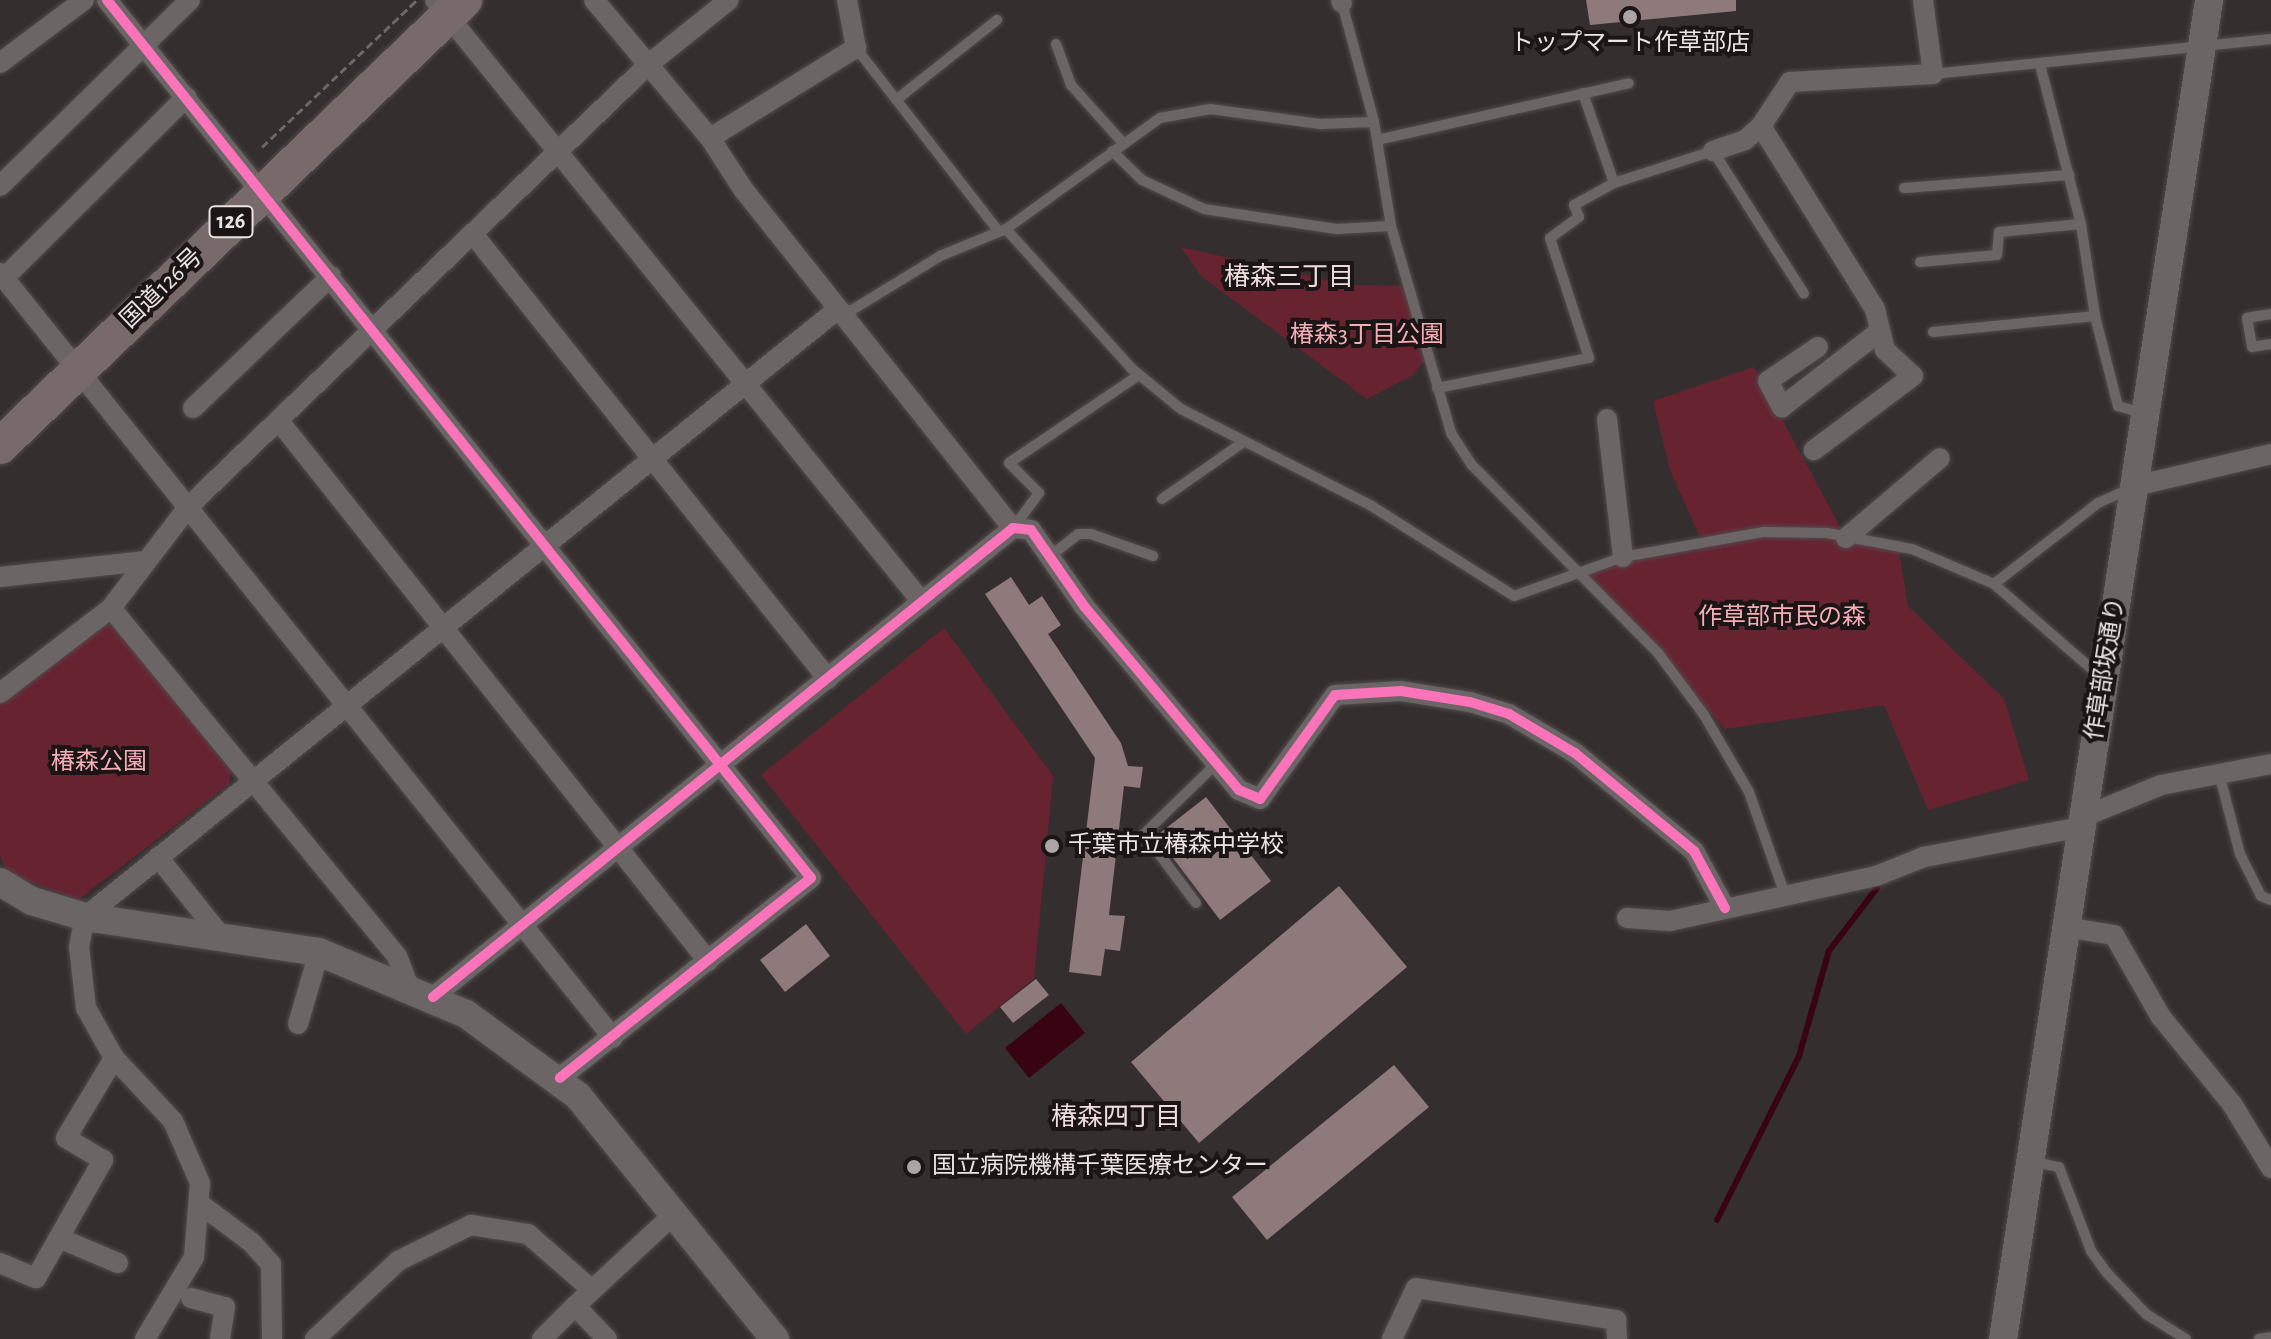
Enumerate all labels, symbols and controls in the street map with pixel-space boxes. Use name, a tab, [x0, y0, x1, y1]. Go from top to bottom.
marker: トップマート作草部店	[1621, 8, 1639, 26]
place label: トップマート作草部店	[1510, 30, 1750, 58]
road number: 126	[207, 204, 255, 240]
street label: 国道126号	[115, 243, 209, 335]
district label: 椿森三丁目	[1224, 262, 1354, 294]
park label: 椿森3丁目公園	[1290, 322, 1444, 350]
street label: 作草部坂通り	[2081, 596, 2131, 742]
park label: 作草部市民の森	[1698, 604, 1866, 632]
park label: 椿森公園	[51, 749, 147, 777]
place label: 千葉市立椿森中学校	[1068, 832, 1284, 860]
marker: 千葉市立椿森中学校	[1043, 837, 1061, 855]
district label: 椿森四丁目	[1051, 1102, 1181, 1134]
place label: 国立病院機構千葉医療センター	[932, 1153, 1268, 1181]
marker: 国立病院機構千葉医療センター	[903, 1156, 925, 1178]

